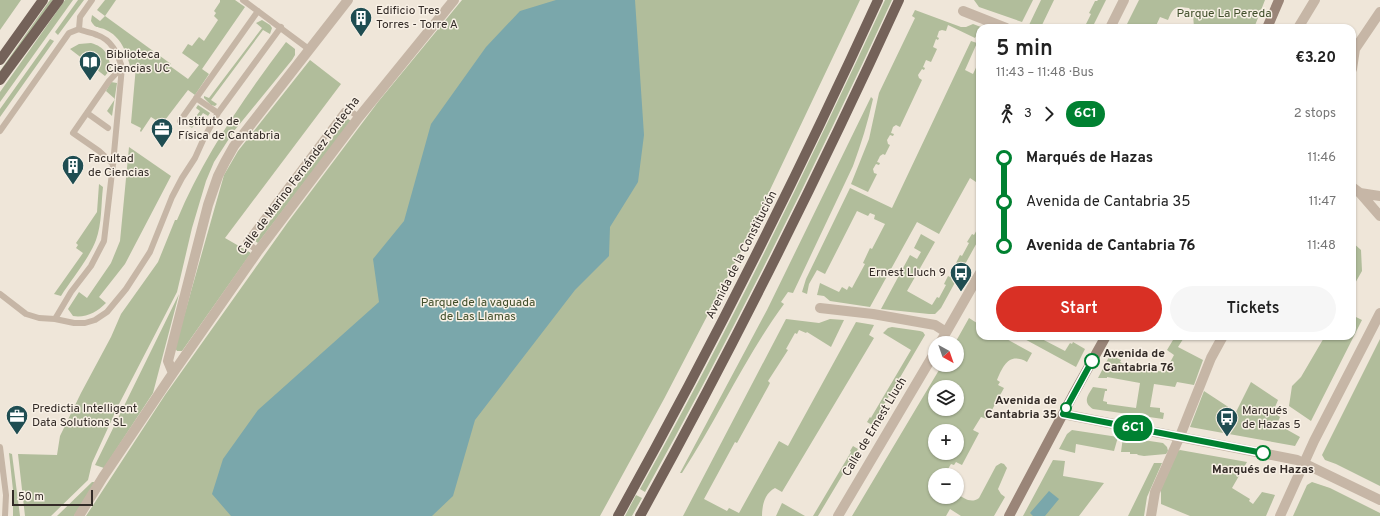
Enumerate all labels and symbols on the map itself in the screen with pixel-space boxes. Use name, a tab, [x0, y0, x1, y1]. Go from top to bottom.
place label: Edificio Tres Torres - Torre A	[376, 3, 458, 33]
building icon: Edificio Tres Torres - Torre A	[348, 5, 374, 38]
park label: Parque La Pereda	[1177, 6, 1272, 22]
place label: Biblioteca Ciencias UC	[106, 47, 170, 77]
library icon: Biblioteca Ciencias UC	[77, 49, 103, 82]
street label: Calle de Marino Fernández Fontecha	[234, 94, 364, 258]
place label: Instituto de Física de Cantabria	[178, 114, 280, 144]
office icon: Instituto de Física de Cantabria	[149, 116, 175, 149]
place label: Facultad de Ciencias	[88, 151, 149, 181]
building icon: Facultad de Ciencias	[60, 153, 86, 186]
street label: Avenida de la Constitución	[703, 188, 781, 322]
bus stop icon: Ernest Lluch 9	[948, 260, 974, 293]
place label: Ernest Lluch 9	[869, 265, 946, 281]
park label: Parque de la vaguada de Las Llamas	[421, 295, 535, 325]
north arrow	[928, 336, 964, 372]
place label: Avenida de Cantabria 76	[1103, 346, 1174, 376]
marker: Avenida de Cantabria 76	[1084, 353, 1100, 369]
street label: Calle de Ernest Lluch	[839, 375, 911, 479]
place label: Avenida de Cantabria 35	[985, 393, 1057, 423]
place label: Predictia Intelligent Data Solutions SL	[32, 401, 137, 431]
marker: Avenida de Cantabria 35	[1060, 402, 1072, 414]
office icon: Predictia Intelligent Data Solutions SL	[4, 403, 30, 436]
place label: Marqués de Hazas 5	[1242, 403, 1301, 433]
bus stop icon: Marqués de Hazas 5	[1214, 405, 1240, 438]
line badge: 6C1	[1110, 415, 1156, 441]
marker: Marqués de Hazas	[1255, 445, 1271, 461]
place label: Marqués de Hazas	[1212, 462, 1314, 478]
scale bar	[12, 488, 93, 507]

